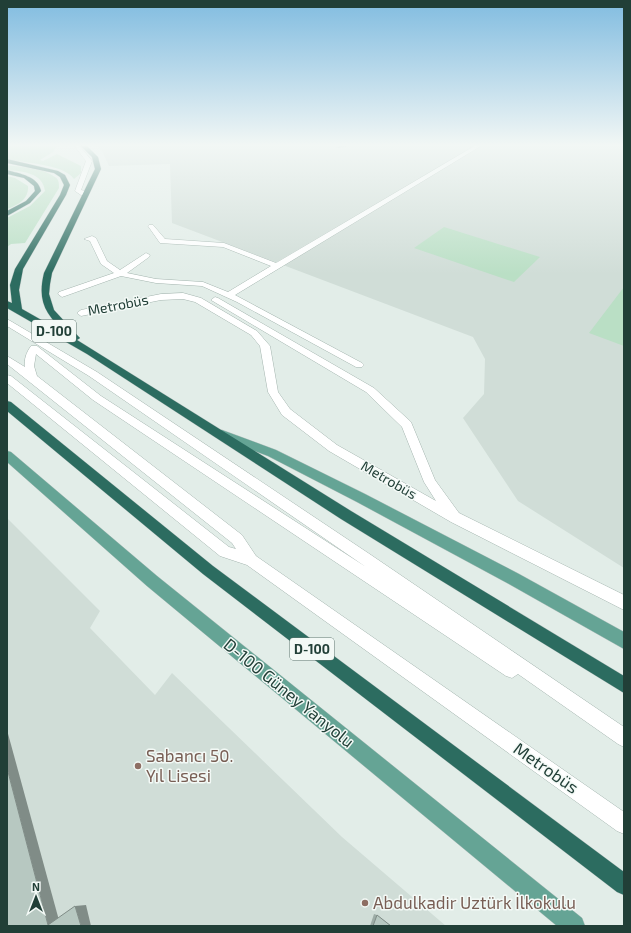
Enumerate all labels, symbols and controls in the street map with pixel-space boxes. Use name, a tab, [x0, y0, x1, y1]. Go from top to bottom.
street label: Metrobüs	[86, 290, 150, 319]
road number: D-100	[32, 320, 76, 342]
street label: Metrobüs	[358, 457, 420, 502]
street label: D-100 Güney Yanyolu	[220, 633, 359, 752]
road number: D-100	[290, 638, 334, 660]
street label: Metrobüs	[510, 738, 583, 797]
place label: Sabancı 50. Yıl Lisesi	[146, 745, 233, 785]
marker: Sabancı 50. Yıl Lisesi	[133, 761, 143, 771]
north arrow	[16, 877, 56, 917]
text: N	[32, 880, 40, 893]
place label: Abdulkadir Uztürk İlkokulu	[373, 892, 576, 912]
marker: Abdulkadir Uztürk İlkokulu	[360, 898, 370, 908]

